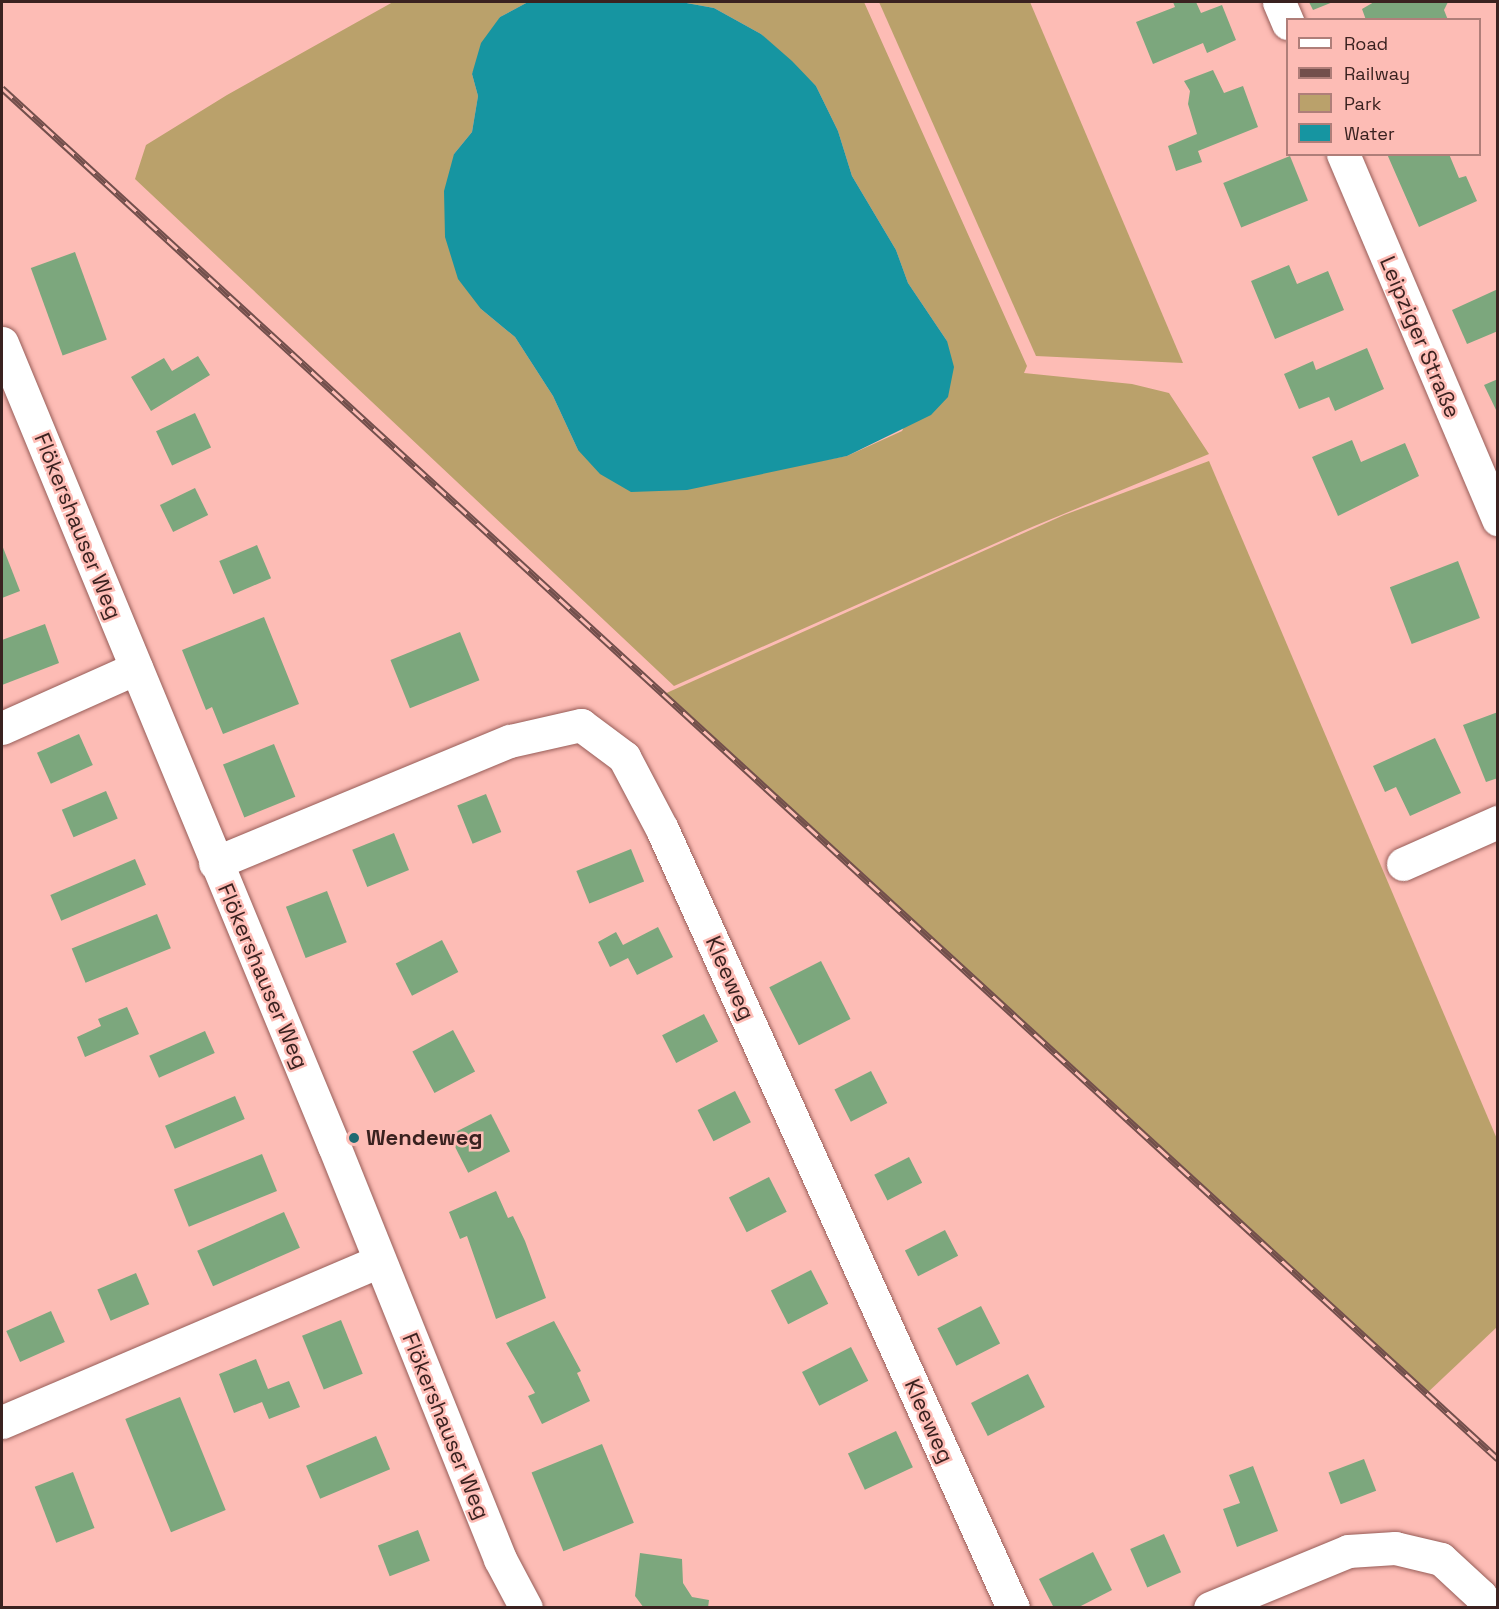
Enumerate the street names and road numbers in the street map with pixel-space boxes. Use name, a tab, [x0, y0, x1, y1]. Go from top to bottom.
street label: Leipziger Straße	[1374, 252, 1466, 422]
street label: Flökershauser Weg	[29, 429, 127, 623]
street label: Flökershauser Weg	[212, 879, 314, 1073]
street label: Kleeweg	[700, 932, 760, 1024]
street label: Flökershauser Weg	[397, 1329, 495, 1523]
street label: Kleeweg	[899, 1375, 959, 1467]

